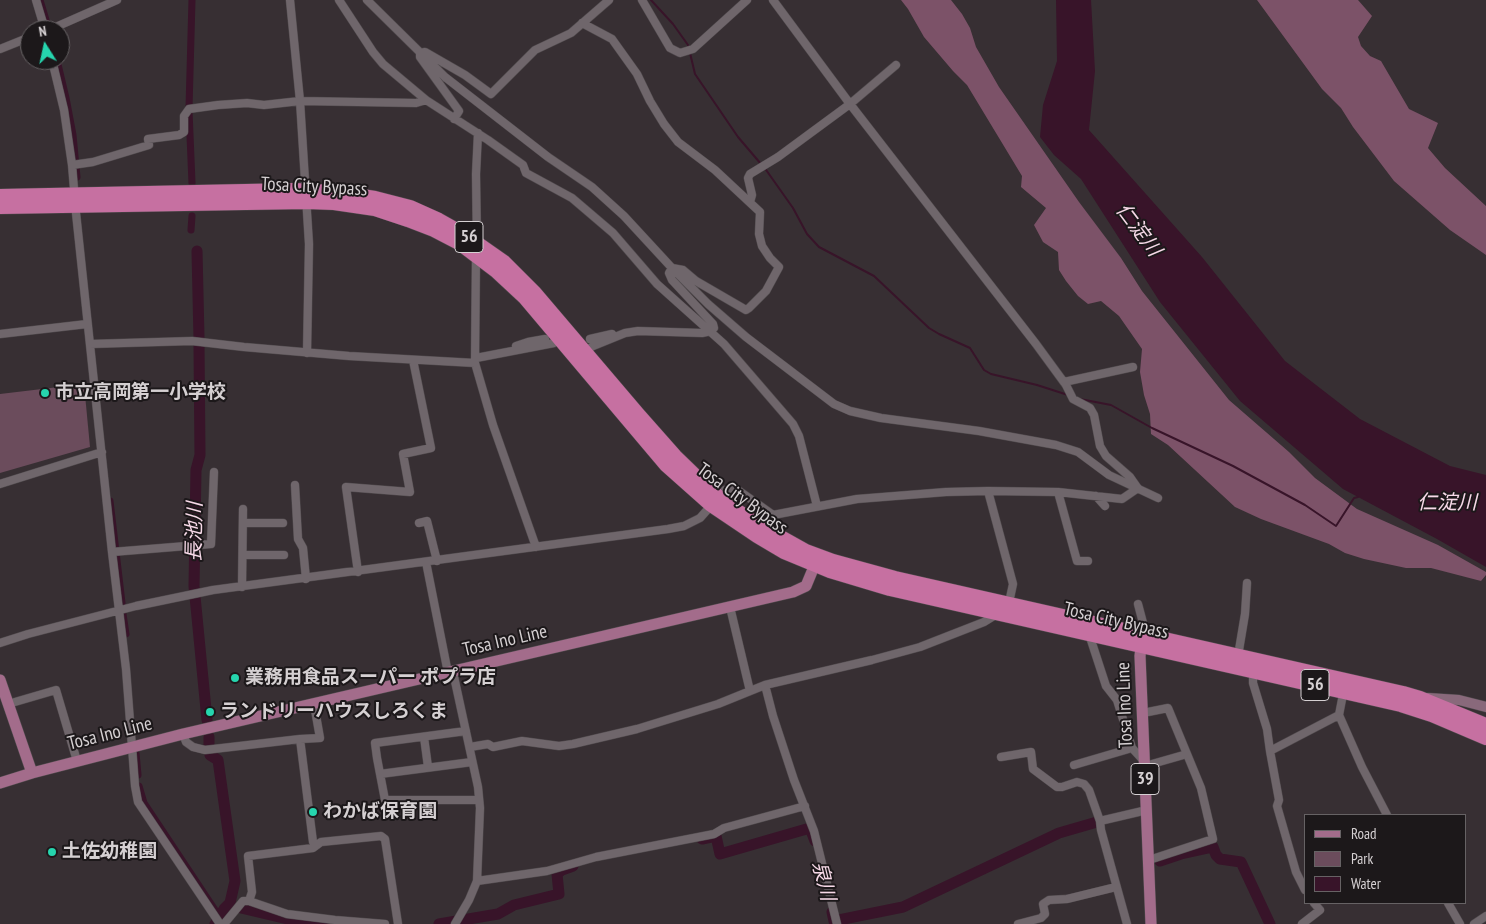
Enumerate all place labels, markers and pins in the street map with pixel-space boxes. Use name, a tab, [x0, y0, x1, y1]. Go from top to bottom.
place label: 市立高岡第一小学校	[55, 382, 226, 404]
marker: 市立高岡第一小学校	[39, 387, 51, 399]
place label: 業務用食品スーパー ポプラ店	[245, 667, 496, 689]
marker: 業務用食品スーパー ポプラ店	[229, 672, 241, 684]
place label: ランドリーハウスしろくま	[220, 701, 448, 723]
marker: ランドリーハウスしろくま	[204, 706, 216, 718]
place label: わかば保育園	[323, 801, 437, 823]
marker: わかば保育園	[307, 806, 319, 818]
place label: 土佐幼稚園	[62, 841, 157, 863]
marker: 土佐幼稚園	[46, 846, 58, 858]

